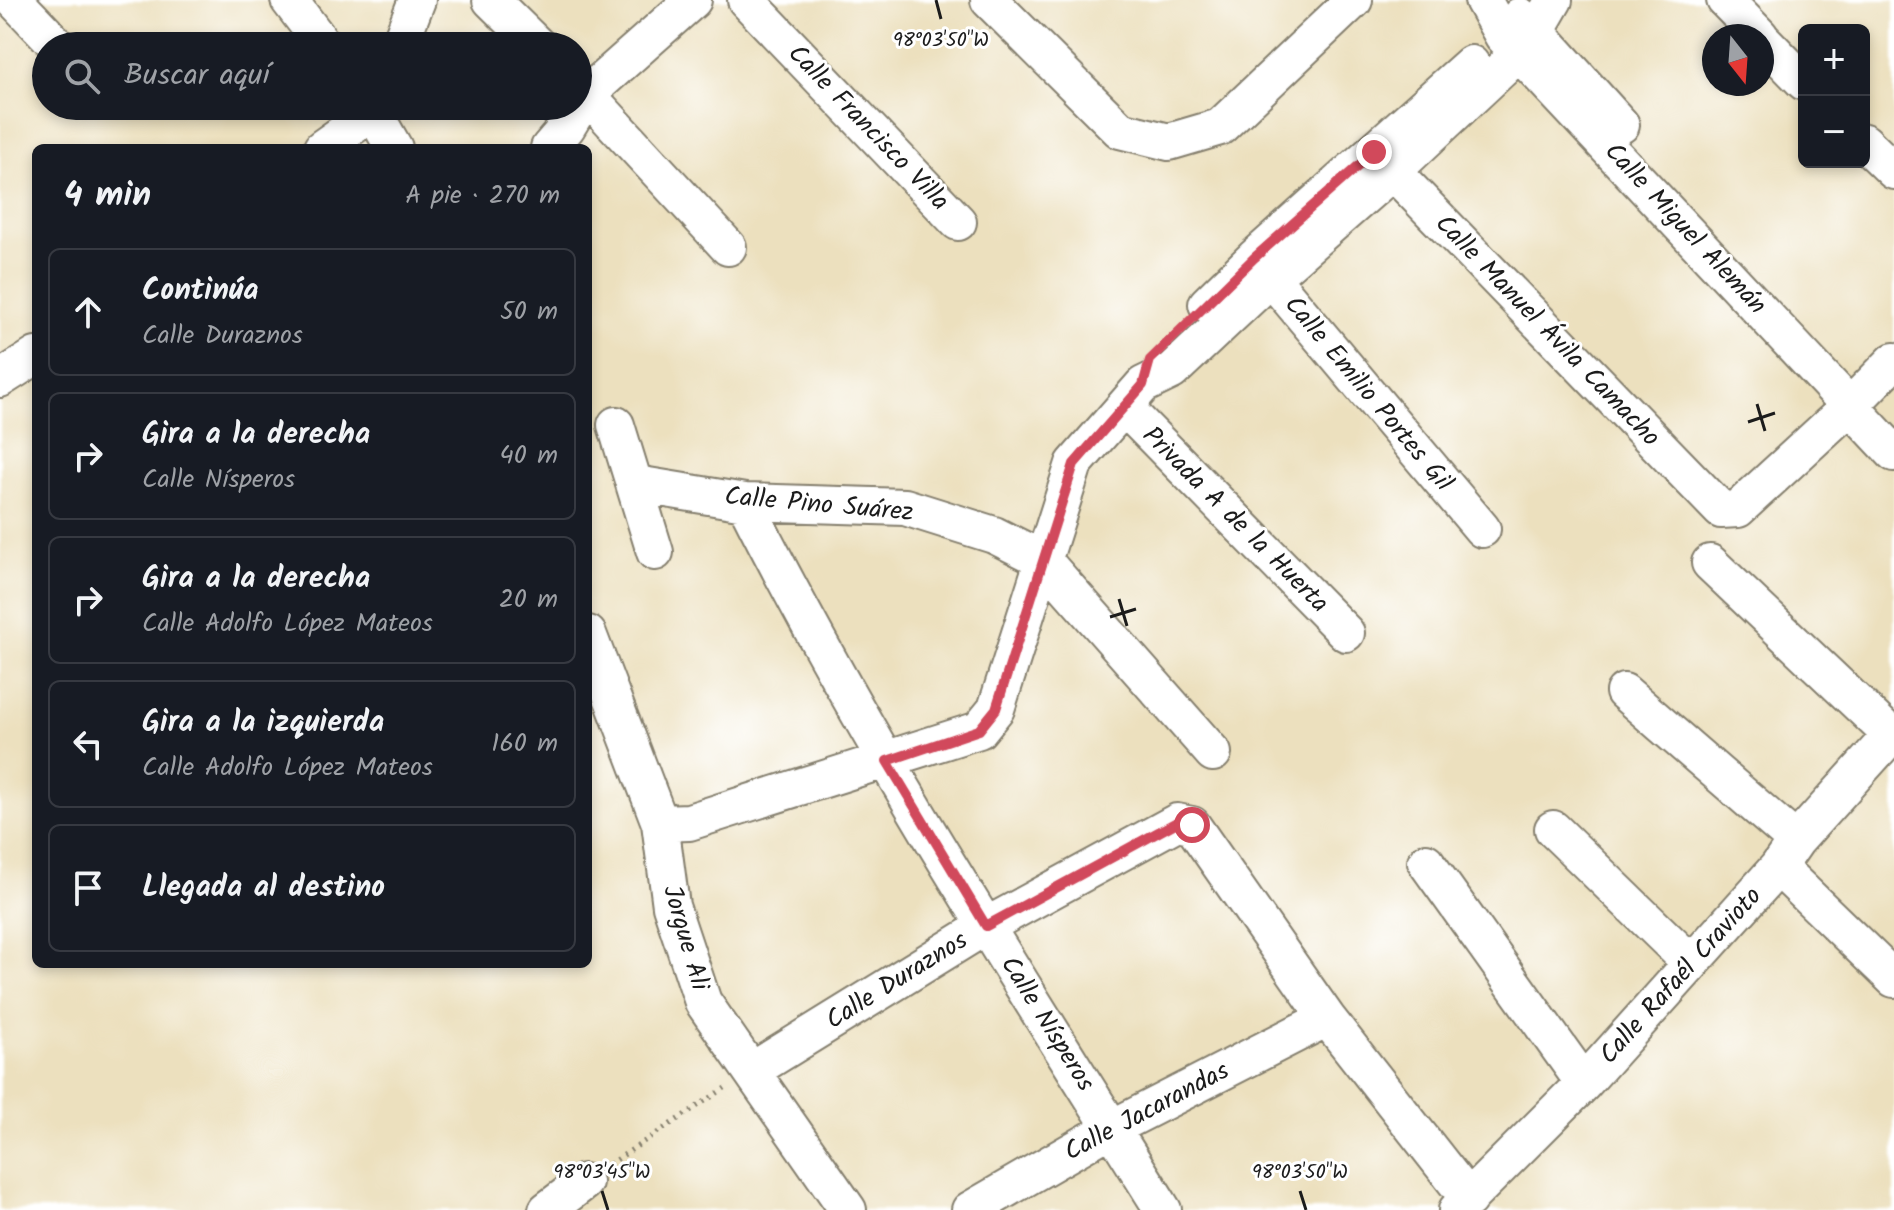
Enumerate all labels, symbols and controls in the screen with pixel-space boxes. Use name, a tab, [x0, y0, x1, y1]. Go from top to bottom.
north arrow	[1702, 24, 1774, 96]
map controls	[1798, 24, 1870, 168]
button: +	[1798, 24, 1870, 96]
text: 98°03'50"W	[893, 25, 989, 57]
search box	[32, 32, 592, 120]
street label: Calle Francisco Villa	[777, 35, 959, 221]
text: Buscar aquí	[124, 52, 270, 100]
icon: search	[60, 54, 104, 98]
button: −	[1798, 96, 1870, 168]
street label: Calle Miguel Alemán	[1593, 133, 1777, 325]
route end	[1356, 134, 1392, 170]
text: 4 min	[64, 169, 151, 223]
text: A pie · 270 m	[405, 175, 560, 217]
street label: Calle Manuel Ávila Camacho	[1424, 205, 1670, 457]
text: Continúa	[142, 267, 258, 315]
street label: Calle Emilio Portes Gil	[1273, 286, 1463, 502]
icon: ahead	[66, 290, 110, 334]
text: 50 m	[500, 291, 558, 333]
text: Calle Duraznos	[142, 315, 303, 357]
text: Gira a la derecha	[142, 411, 370, 459]
street label: Privada A de la Huerta	[1132, 417, 1338, 623]
icon: right	[66, 434, 110, 478]
text: 40 m	[500, 435, 558, 477]
text: Calle Nísperos	[142, 459, 295, 501]
street label: Calle Pino Suárez	[723, 476, 915, 534]
text: Gira a la derecha	[142, 555, 370, 603]
icon: right	[66, 578, 110, 622]
text: 20 m	[499, 579, 558, 621]
text: Calle Adolfo López Mateos	[142, 603, 433, 645]
text: Gira a la izquierda	[142, 699, 384, 747]
icon: left	[66, 722, 110, 766]
text: 160 m	[491, 723, 558, 765]
text: Calle Adolfo López Mateos	[142, 747, 433, 789]
route start	[1174, 807, 1210, 843]
text: Llegada al destino	[142, 864, 385, 912]
icon: arrive	[66, 866, 110, 910]
street label: Calle Rafaél Cravioto	[1589, 877, 1773, 1075]
street label: Jorgue Ali	[650, 880, 721, 997]
street label: Calle Duraznos	[818, 921, 976, 1041]
street label: Calle Nísperos	[989, 948, 1105, 1100]
street label: Calle Jacarandas	[1057, 1051, 1237, 1173]
text: 98°03'45"W	[554, 1157, 650, 1189]
text: 98°03'50"W	[1252, 1157, 1348, 1189]

